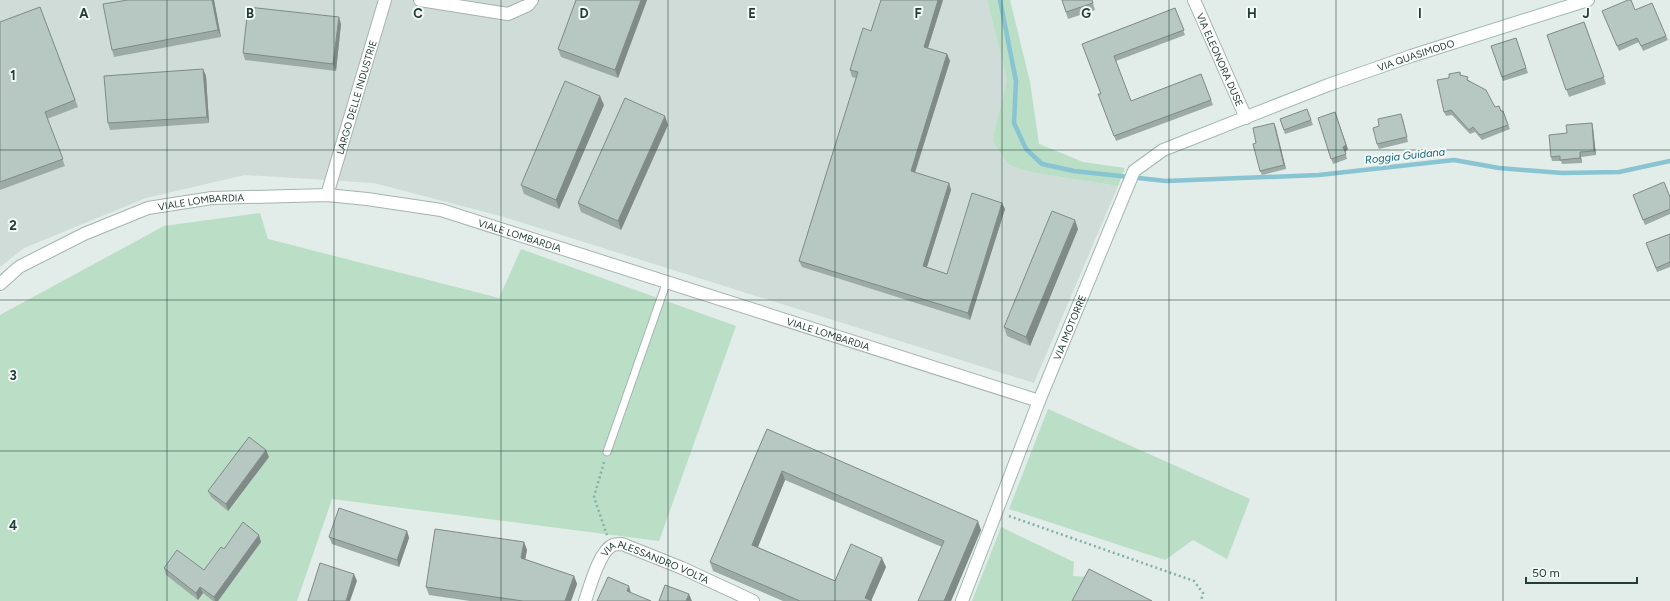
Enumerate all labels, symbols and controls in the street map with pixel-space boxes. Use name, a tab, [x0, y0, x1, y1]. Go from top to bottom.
text: A	[79, 6, 89, 21]
text: B	[246, 6, 254, 21]
text: C	[413, 6, 423, 21]
text: D	[579, 6, 589, 21]
text: E	[748, 6, 756, 21]
text: F	[914, 6, 922, 21]
text: G	[1081, 6, 1091, 21]
text: H	[1247, 6, 1257, 21]
text: I	[1418, 6, 1422, 21]
text: J	[1582, 6, 1590, 21]
street label: VIA ELEONORA DUSE	[1194, 11, 1247, 108]
street label: VIA QUASIMODO	[1375, 36, 1456, 74]
street label: LARGO DELLE INDUSTRIE	[333, 38, 379, 156]
text: 1	[10, 68, 16, 83]
water label: Roggia Guidana	[1364, 145, 1446, 167]
street label: VIALE LOMBARDIA	[157, 191, 245, 213]
street label: VIALE LOMBARDIA	[476, 216, 563, 255]
text: 2	[9, 218, 17, 233]
street label: VIA IMOTORRE	[1050, 293, 1089, 362]
street label: VIALE LOMBARDIA	[785, 314, 872, 353]
text: 3	[9, 368, 17, 383]
text: 4	[9, 518, 17, 533]
street label: VIA ALESSANDRO VOLTA	[597, 537, 712, 586]
scale bar	[1526, 559, 1637, 585]
text: 50 m	[1532, 566, 1560, 580]

